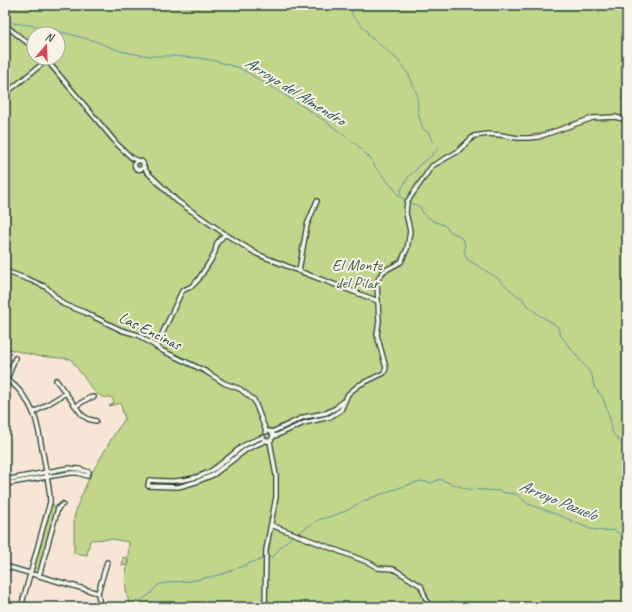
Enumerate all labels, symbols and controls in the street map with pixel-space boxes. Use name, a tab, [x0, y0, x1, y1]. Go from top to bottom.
north arrow	[26, 26, 66, 66]
text: N	[44, 29, 57, 45]
water label: Arroyo del Almendro	[241, 52, 352, 132]
park label: El Monte del Pilar	[332, 255, 384, 293]
street label: Las Encinas	[116, 307, 186, 355]
water label: Arroyo Pozuelo	[516, 475, 602, 526]

